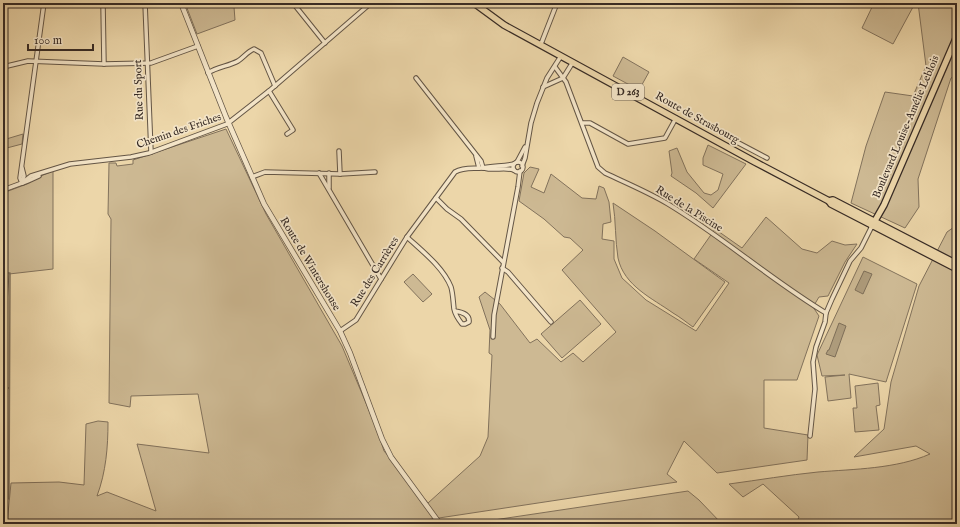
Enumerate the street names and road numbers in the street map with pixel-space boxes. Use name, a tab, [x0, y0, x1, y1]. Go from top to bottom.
street label: Boulevard Louise-Amélie Leblois	[869, 53, 943, 201]
street label: Rue du Sport	[131, 59, 147, 121]
road number: D 263	[612, 84, 644, 100]
street label: Route de Strasbourg	[652, 89, 742, 147]
street label: Chemin des Friches	[135, 110, 223, 152]
street label: Rue de la Piscine	[653, 183, 725, 235]
street label: Route de Wintershouse	[277, 215, 343, 313]
street label: Rue des Carrières	[348, 234, 402, 310]

